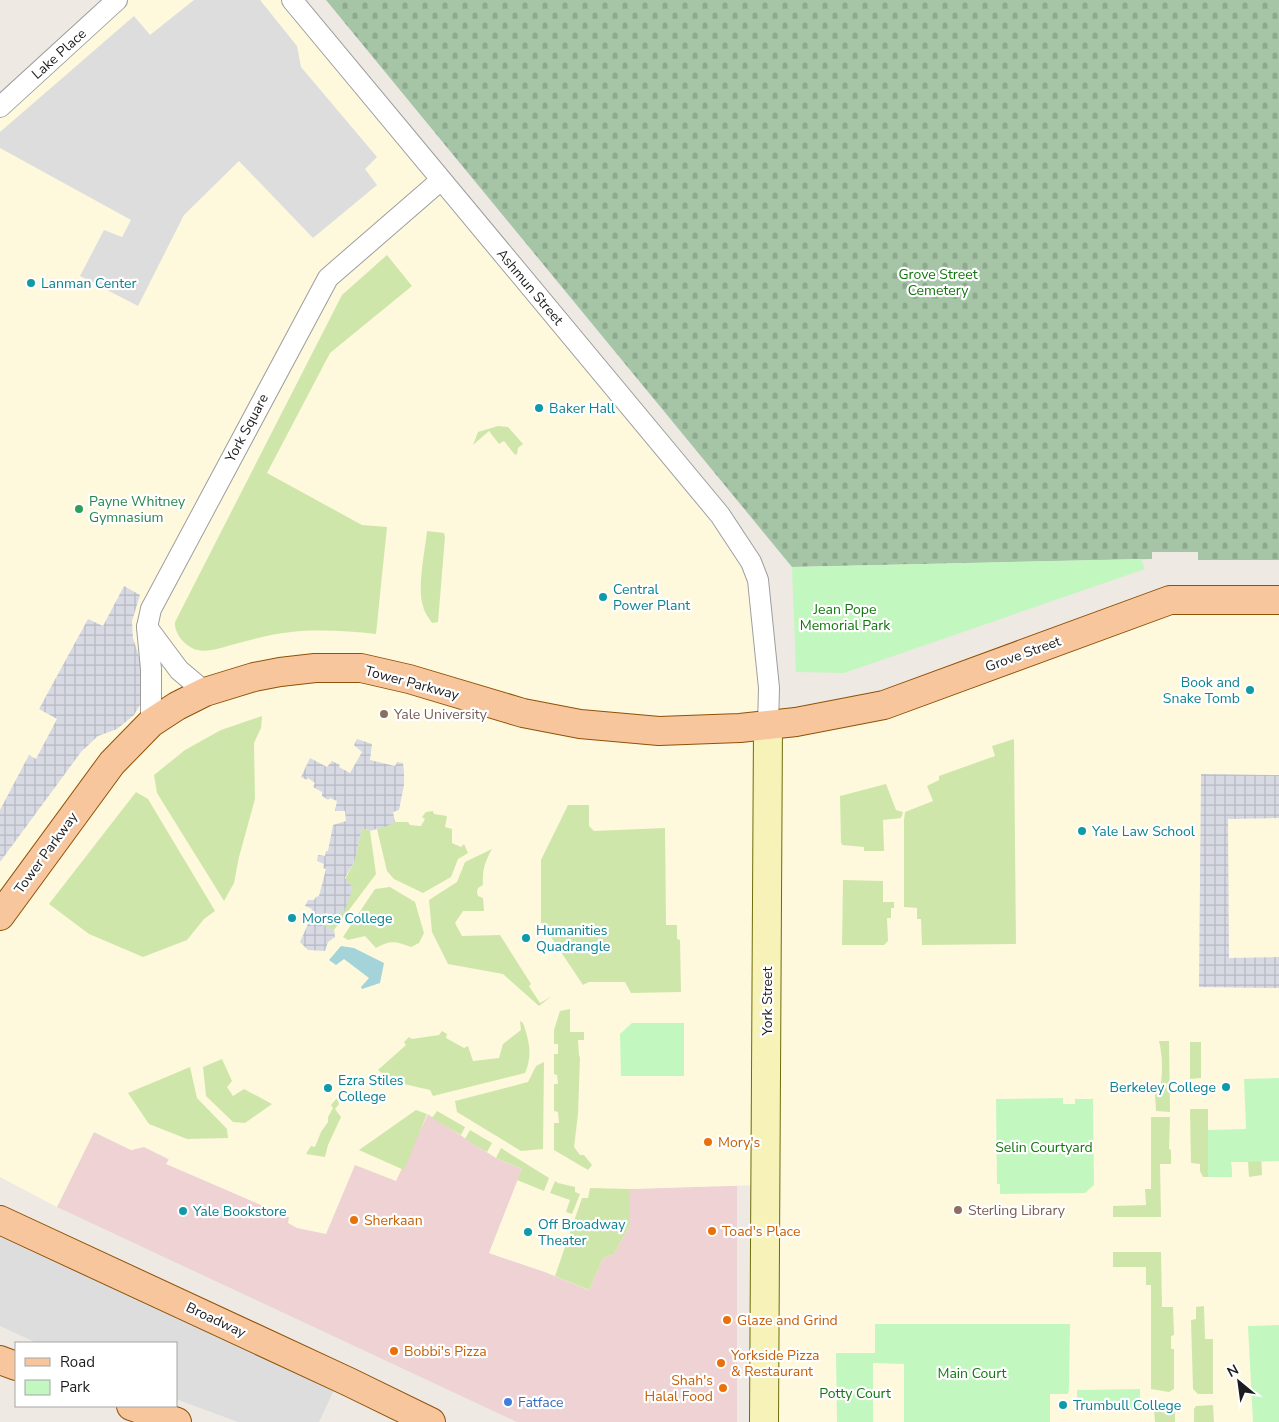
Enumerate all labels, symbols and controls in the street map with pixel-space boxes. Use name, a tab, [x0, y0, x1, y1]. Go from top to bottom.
street label: Lake Place	[28, 24, 90, 84]
street label: Ashmun Street	[492, 245, 568, 329]
park label: Grove Street Cemetery	[898, 265, 978, 300]
place label: Lanman Center	[41, 274, 137, 293]
marker: Lanman Center	[25, 277, 37, 289]
street label: York Square	[221, 390, 273, 466]
place label: Baker Hall	[549, 399, 616, 418]
marker: Baker Hall	[533, 402, 545, 414]
place label: Payne Whitney Gymnasium	[89, 492, 186, 527]
marker: Payne Whitney Gymnasium	[73, 503, 85, 515]
place label: Central Power Plant	[613, 580, 690, 615]
marker: Central Power Plant	[597, 591, 609, 603]
park label: Jean Pope Memorial Park	[800, 600, 891, 635]
street label: Grove Street	[983, 632, 1064, 676]
street label: Tower Parkway	[363, 661, 462, 705]
place label: Book and Snake Tomb	[1163, 673, 1240, 708]
marker: Book and Snake Tomb	[1244, 684, 1256, 696]
place label: Yale University	[393, 705, 488, 724]
marker: Yale University	[378, 708, 390, 720]
street label: Tower Parkway	[10, 808, 83, 898]
place label: Yale Law School	[1091, 822, 1196, 841]
marker: Yale Law School	[1076, 825, 1088, 837]
place label: Morse College	[302, 909, 393, 928]
marker: Morse College	[286, 912, 298, 924]
place label: Humanities Quadrangle	[536, 921, 610, 956]
marker: Humanities Quadrangle	[520, 932, 532, 944]
street label: York Street	[758, 966, 777, 1036]
place label: Ezra Stiles College	[338, 1071, 404, 1106]
place label: Berkeley College	[1110, 1078, 1216, 1097]
marker: Berkeley College	[1220, 1081, 1232, 1093]
marker: Ezra Stiles College	[322, 1082, 334, 1094]
place label: Mory's	[718, 1133, 760, 1152]
marker: Mory's	[702, 1136, 714, 1148]
park label: Selin Courtyard	[995, 1138, 1093, 1157]
place label: Sterling Library	[968, 1201, 1066, 1220]
place label: Yale Bookstore	[192, 1202, 286, 1221]
marker: Sterling Library	[952, 1204, 964, 1216]
marker: Yale Bookstore	[177, 1205, 189, 1217]
place label: Sherkaan	[364, 1211, 423, 1230]
marker: Sherkaan	[348, 1214, 360, 1226]
place label: Off Broadway Theater	[538, 1215, 626, 1250]
place label: Toad's Place	[722, 1222, 800, 1241]
marker: Toad's Place	[706, 1225, 718, 1237]
marker: Off Broadway Theater	[522, 1226, 534, 1238]
street label: Broadway	[183, 1298, 250, 1342]
place label: Glaze and Grind	[737, 1311, 838, 1330]
marker: Glaze and Grind	[721, 1314, 733, 1326]
legend	[15, 1342, 178, 1407]
place label: Bobbi's Pizza	[404, 1342, 487, 1361]
marker: Bobbi's Pizza	[388, 1345, 400, 1357]
place label: Yorkside Pizza & Restaurant	[730, 1346, 820, 1381]
text: Road	[60, 1352, 95, 1372]
marker: Yorkside Pizza & Restaurant	[715, 1357, 727, 1369]
north arrow	[1214, 1357, 1264, 1407]
text: N	[1224, 1360, 1242, 1382]
park label: Main Court	[937, 1364, 1007, 1383]
place label: Shah's Halal Food	[644, 1371, 713, 1406]
text: Park	[60, 1377, 90, 1397]
marker: Shah's Halal Food	[717, 1382, 729, 1394]
park label: Potty Court	[819, 1384, 891, 1403]
place label: Fatface	[518, 1393, 564, 1412]
marker: Fatface	[502, 1396, 514, 1408]
place label: Trumbull College	[1073, 1396, 1181, 1415]
marker: Trumbull College	[1057, 1399, 1069, 1411]

